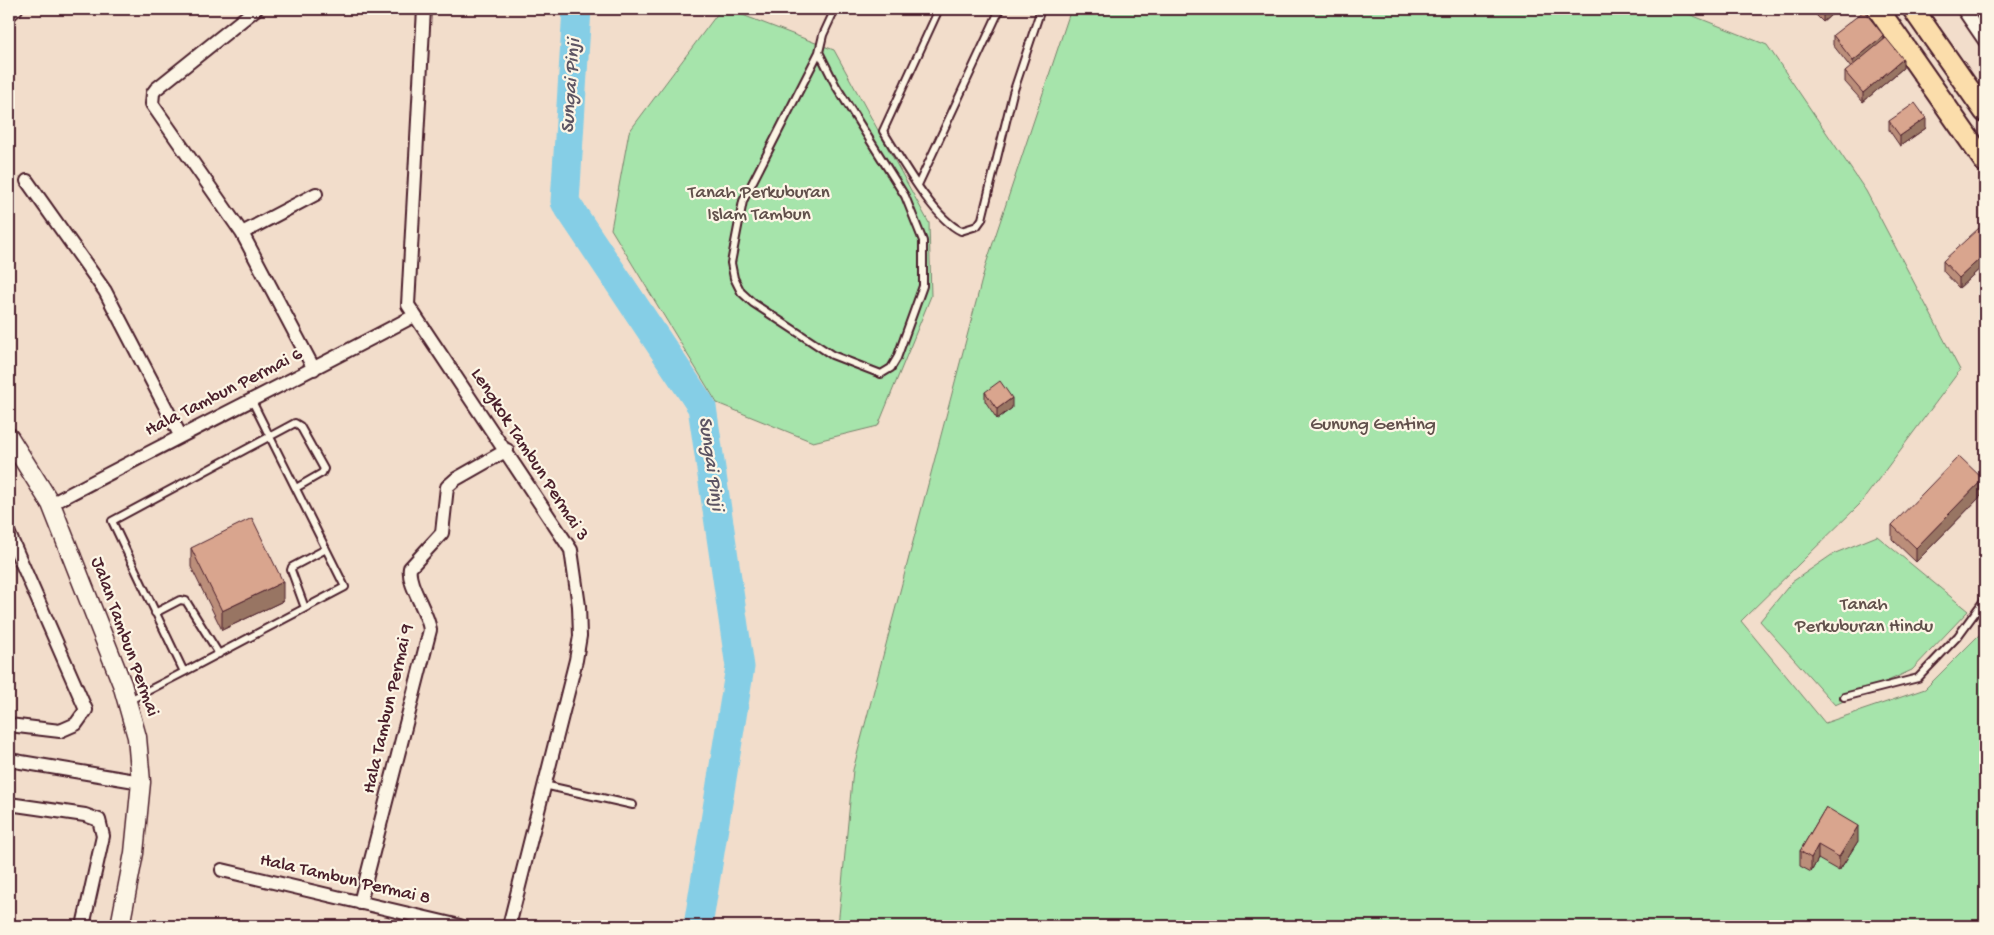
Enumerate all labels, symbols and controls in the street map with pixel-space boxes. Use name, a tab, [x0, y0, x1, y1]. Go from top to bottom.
water label: Sungai Pinji	[557, 35, 587, 134]
park label: Tanah Perkuburan Islam Tambun	[687, 182, 830, 227]
street label: Hala Tambun Permai 6	[141, 343, 307, 443]
street label: Lengkok Tambun Permai 3	[465, 364, 594, 546]
park label: Gunung Genting	[1310, 414, 1436, 437]
water label: Sungai Pinji	[692, 415, 728, 515]
street label: Jalan Tambun Permai	[84, 554, 164, 720]
park label: Tanah Perkuburan Hindu	[1794, 594, 1933, 639]
street label: Hala Tambun Permai 9	[358, 621, 420, 796]
street label: Hala Tambun Permai 8	[257, 849, 433, 911]

